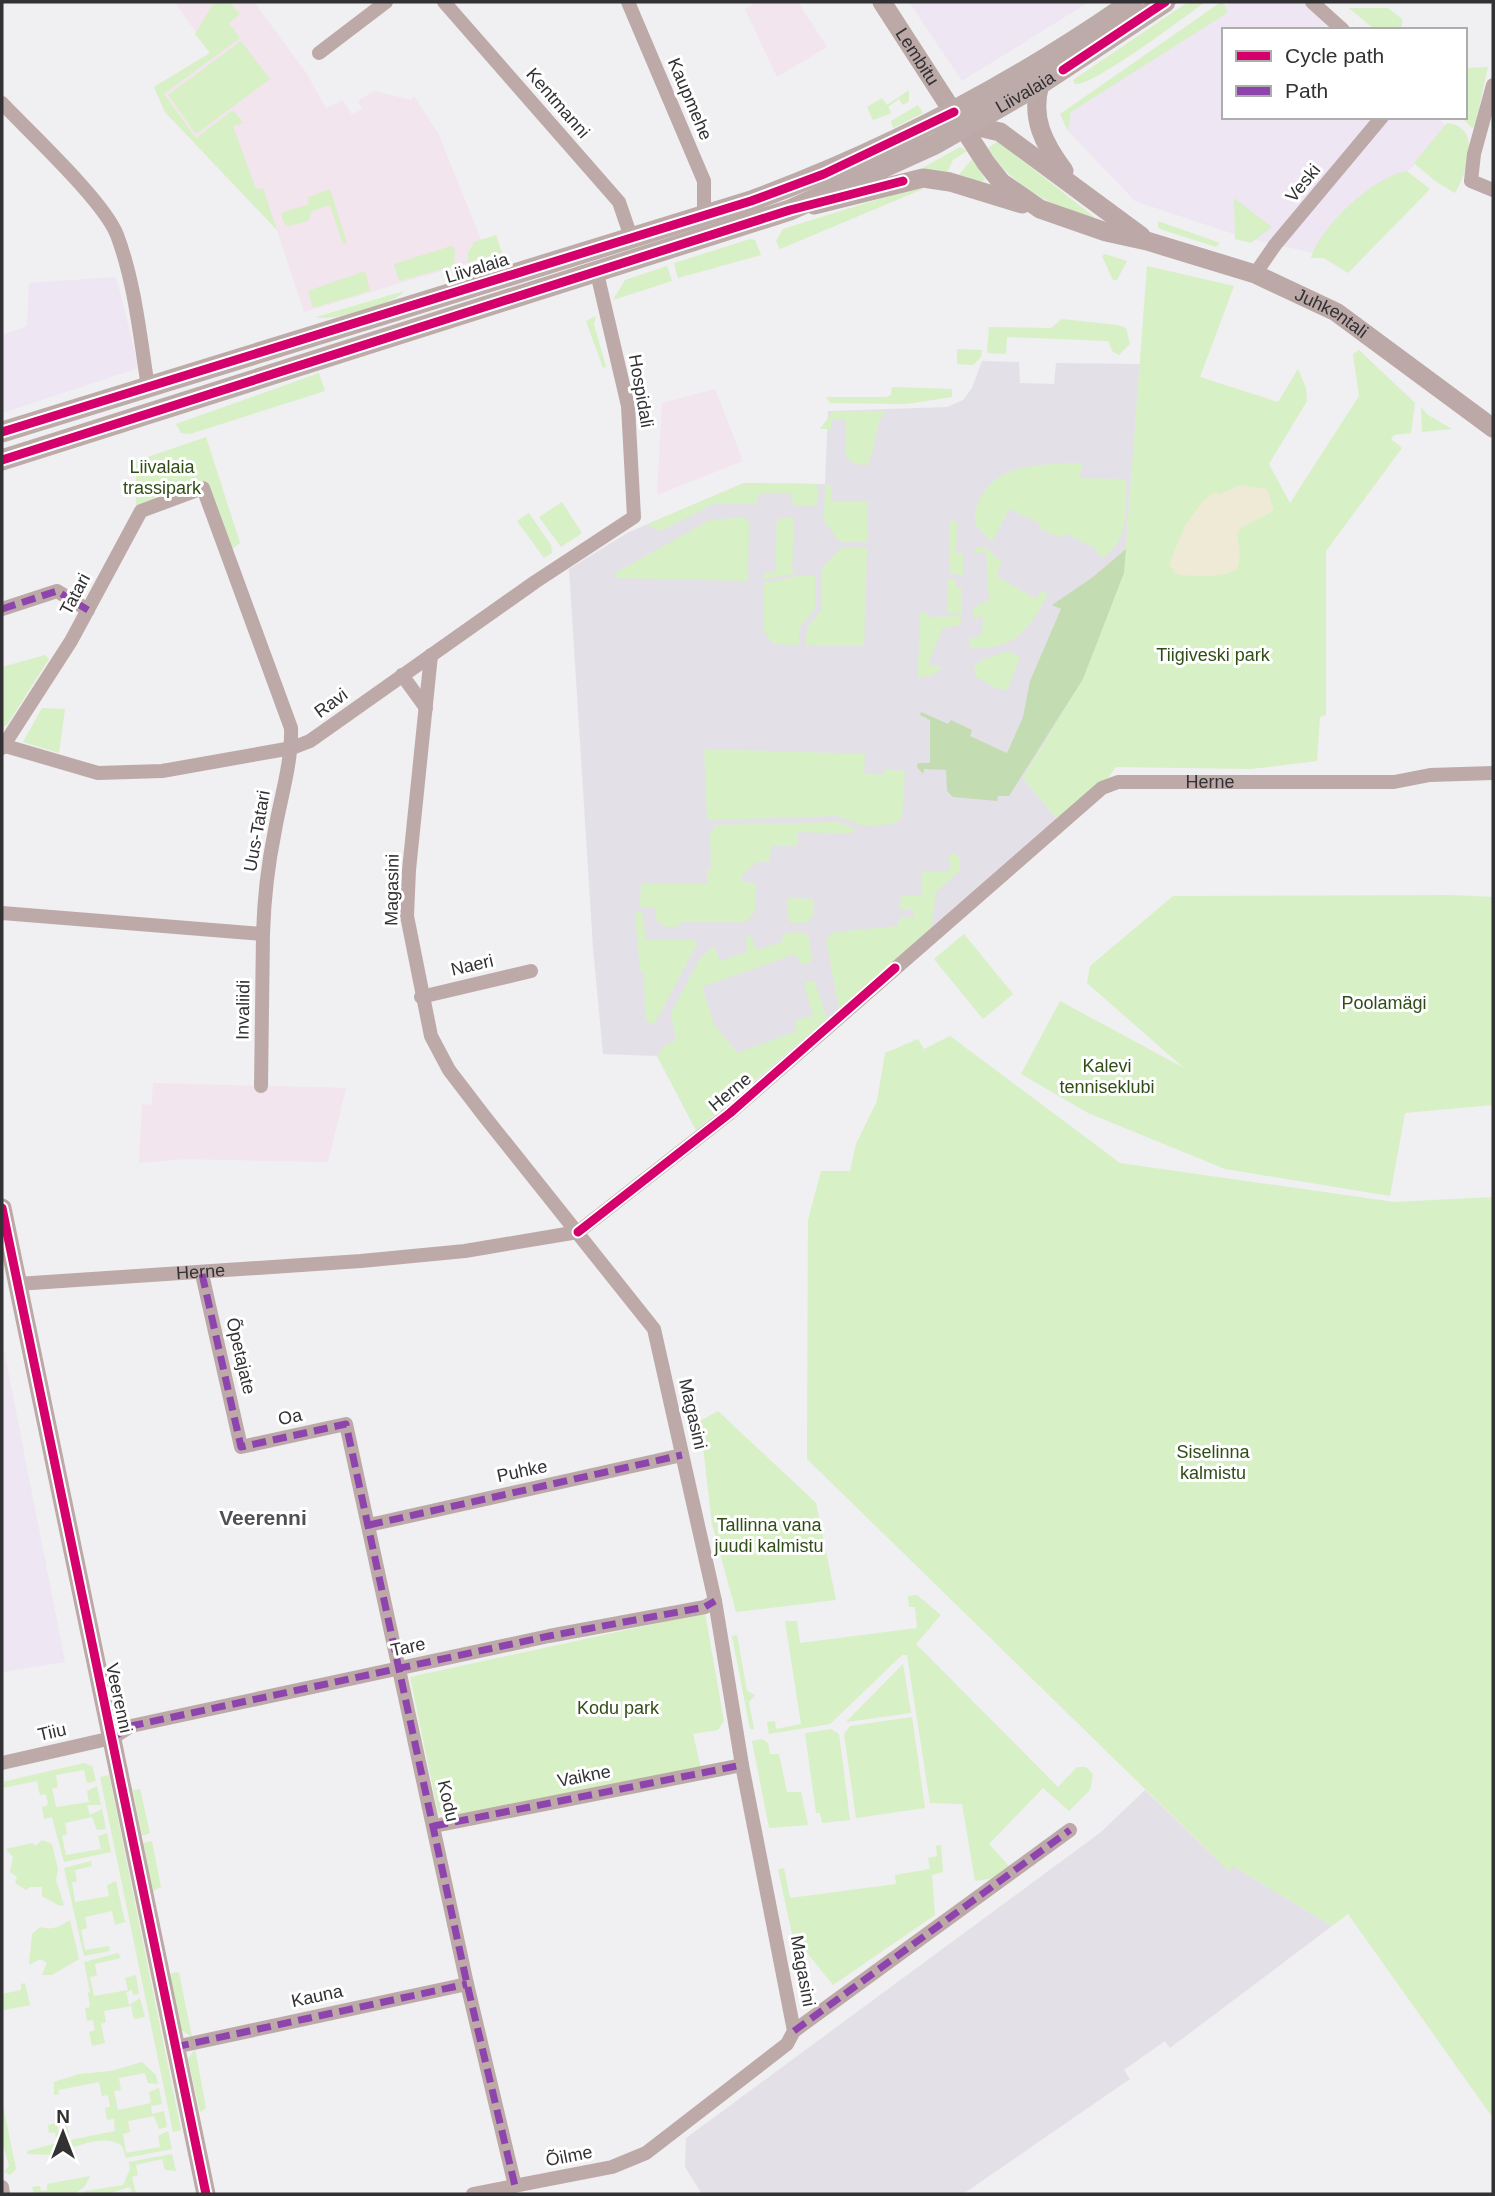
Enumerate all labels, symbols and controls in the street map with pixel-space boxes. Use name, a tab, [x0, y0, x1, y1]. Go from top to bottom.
street label: Lembitu	[891, 24, 943, 89]
legend	[1222, 28, 1467, 119]
text: Cycle path	[1285, 44, 1384, 67]
street label: Kaupmehe	[664, 55, 716, 143]
street label: Kentmanni	[522, 64, 594, 142]
street label: Liivalaia	[992, 67, 1059, 117]
text: Path	[1285, 79, 1328, 102]
street label: Veski	[1282, 160, 1324, 206]
street label: Liivalaia	[443, 249, 512, 287]
street label: Juhkentali	[1292, 284, 1372, 342]
street label: Hospidali	[625, 353, 657, 429]
park label: Liivalaia trassipark	[123, 457, 202, 498]
street label: Tatari	[56, 570, 94, 618]
park label: Tiigiveski park	[1156, 645, 1271, 665]
street label: Ravi	[311, 684, 351, 722]
street label: Herne	[1186, 772, 1235, 792]
street label: Uus-Tatari	[240, 789, 274, 873]
street label: Magasini	[381, 854, 403, 926]
street label: Naeri	[449, 950, 495, 980]
street label: Invaliidi	[232, 980, 254, 1040]
park label: Poolamägi	[1341, 993, 1427, 1013]
park label: Kalevi tenniseklubi	[1059, 1056, 1155, 1097]
street label: Herne	[705, 1069, 755, 1115]
street label: Herne	[175, 1260, 226, 1283]
street label: Õpetajate	[222, 1315, 260, 1396]
street label: Magasini	[675, 1377, 711, 1451]
street label: Oa	[276, 1405, 305, 1429]
park label: Siselinna kalmistu	[1176, 1442, 1251, 1483]
street label: Puhke	[495, 1456, 549, 1486]
district label: Veerenni	[219, 1506, 307, 1529]
park label: Tallinna vana juudi kalmistu	[713, 1515, 824, 1556]
street label: Tare	[389, 1634, 427, 1660]
street label: Veerenni	[102, 1661, 136, 1735]
park label: Kodu park	[577, 1698, 660, 1718]
street label: Tiiu	[36, 1719, 68, 1745]
street label: Vaikne	[556, 1761, 612, 1791]
street label: Kodu	[434, 1778, 462, 1824]
street label: Magasini	[787, 1934, 819, 2008]
street label: Kauna	[289, 1981, 345, 2011]
north arrow	[28, 2098, 98, 2168]
text: N	[56, 2106, 70, 2127]
street label: Õilme	[544, 2141, 594, 2170]

